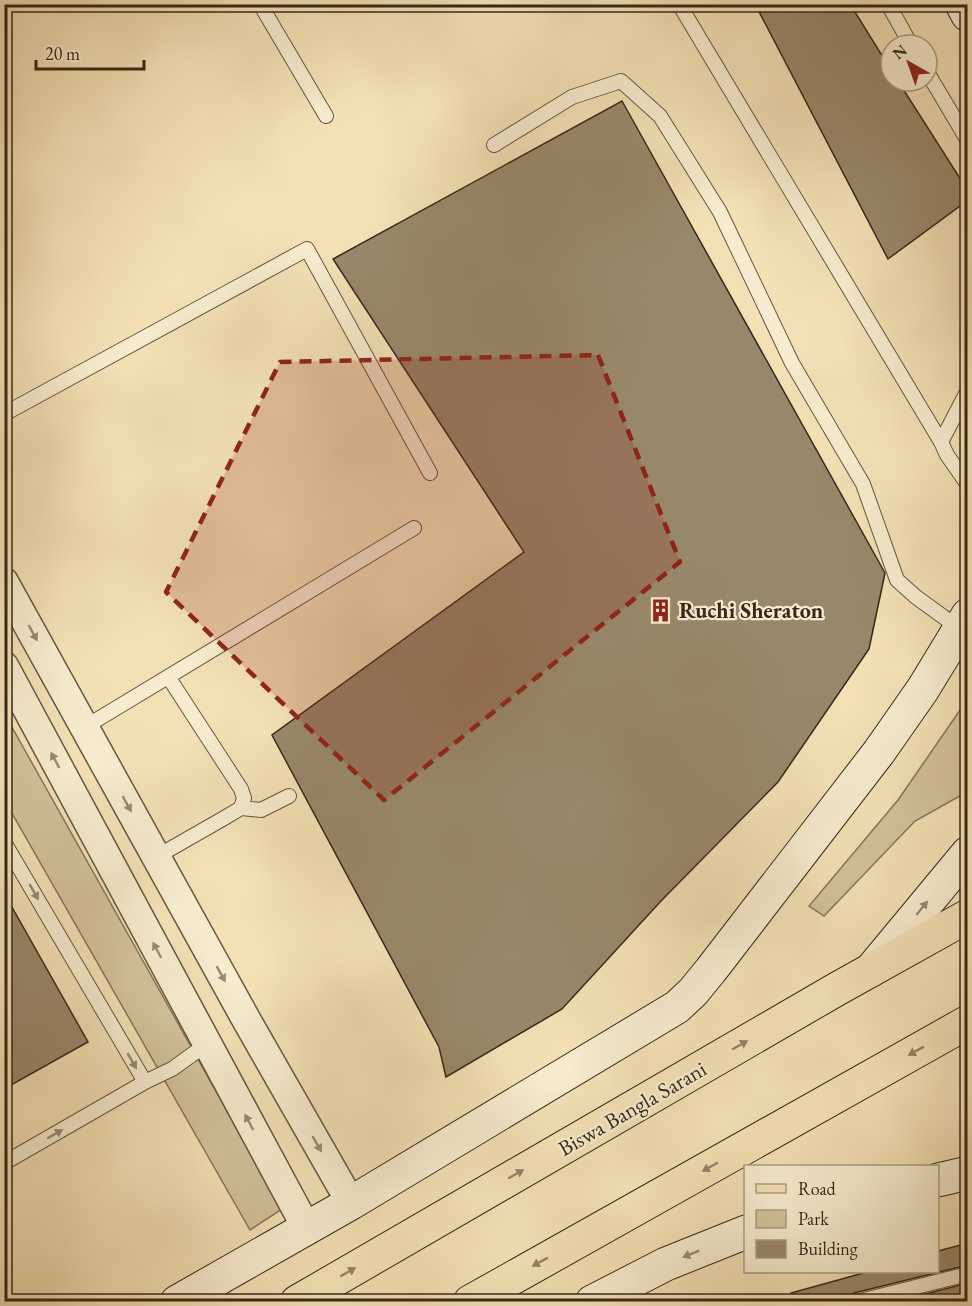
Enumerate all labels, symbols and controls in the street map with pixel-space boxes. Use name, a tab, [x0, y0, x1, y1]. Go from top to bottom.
scale bar	[36, 33, 144, 71]
north arrow	[879, 33, 939, 93]
text: N	[888, 40, 911, 64]
text: 20 m	[45, 42, 80, 65]
place label: Ruchi Sheraton	[679, 596, 824, 625]
building icon: Ruchi Sheraton	[648, 597, 674, 623]
one-way arrow	[28, 625, 38, 642]
one-way arrow	[50, 751, 60, 768]
one-way arrow	[122, 795, 132, 812]
one-way arrow	[29, 884, 39, 901]
one-way arrow	[915, 900, 928, 916]
one-way arrow	[152, 942, 162, 959]
one-way arrow	[216, 966, 226, 983]
one-way arrow	[732, 1040, 749, 1050]
one-way arrow	[908, 1046, 925, 1056]
one-way arrow	[127, 1053, 138, 1069]
street label: Biswa Bangla Sarani	[553, 1054, 712, 1163]
one-way arrow	[244, 1113, 254, 1130]
one-way arrow	[47, 1129, 64, 1139]
one-way arrow	[312, 1136, 322, 1153]
one-way arrow	[701, 1162, 718, 1172]
legend	[744, 1165, 939, 1273]
one-way arrow	[508, 1170, 525, 1180]
text: Road	[798, 1177, 837, 1200]
text: Park	[798, 1207, 829, 1230]
text: Building	[798, 1237, 858, 1260]
one-way arrow	[682, 1250, 700, 1259]
one-way arrow	[532, 1257, 548, 1268]
one-way arrow	[340, 1267, 357, 1277]

